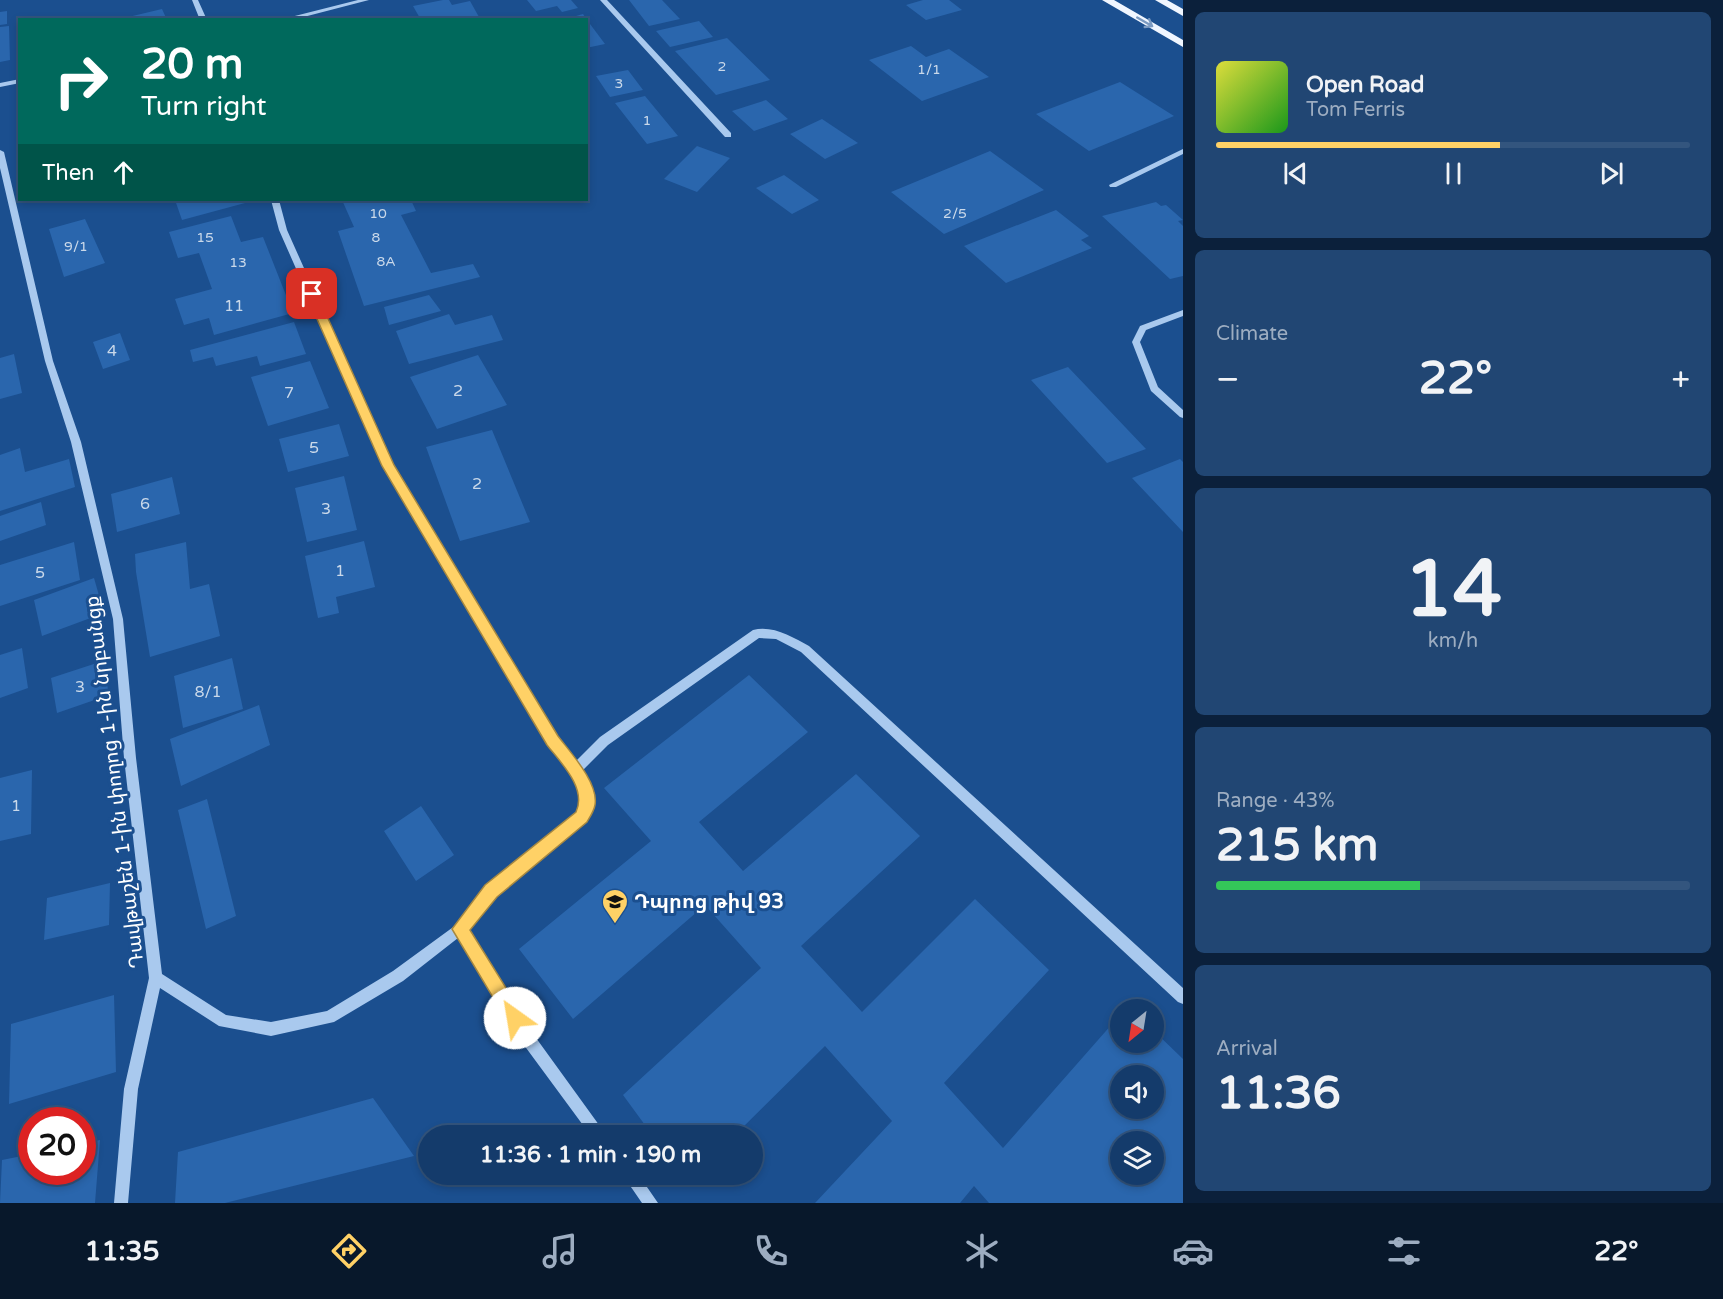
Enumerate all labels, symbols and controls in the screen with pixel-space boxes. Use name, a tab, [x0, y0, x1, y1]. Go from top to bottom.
one-way arrow	[1136, 16, 1153, 28]
text: 20 m	[141, 39, 243, 90]
icon: right	[42, 42, 120, 120]
house number: 2	[718, 58, 726, 75]
house number: 1/1	[917, 61, 941, 78]
text: Open Road	[1306, 72, 1424, 98]
house number: 3	[615, 75, 623, 92]
text: Turn right	[141, 90, 267, 123]
text: Tom Ferris	[1306, 98, 1405, 122]
house number: 1	[643, 112, 651, 129]
icon: ahead	[107, 156, 140, 189]
icon: previous	[1279, 157, 1312, 190]
icon: pause	[1437, 157, 1470, 190]
icon: next	[1595, 157, 1628, 190]
text: Then	[42, 160, 95, 186]
house number: 10	[369, 205, 387, 222]
house number: 2/5	[943, 205, 967, 222]
house number: 15	[196, 229, 214, 246]
house number: 8	[372, 229, 381, 246]
house number: 9/1	[64, 238, 88, 255]
house number: 8A	[376, 253, 396, 270]
house number: 13	[229, 254, 247, 271]
pin	[286, 268, 337, 319]
icon: arrive	[295, 277, 328, 310]
house number: 11	[224, 296, 244, 316]
text: Climate	[1216, 322, 1288, 346]
house number: 4	[107, 341, 117, 361]
text: 22°	[1419, 352, 1492, 406]
text: −	[1216, 360, 1240, 399]
text: +	[1671, 360, 1690, 399]
house number: 2	[453, 381, 463, 401]
house number: 7	[284, 383, 294, 403]
house number: 5	[309, 438, 319, 458]
house number: 2	[472, 474, 482, 494]
house number: 6	[140, 494, 150, 514]
house number: 3	[321, 499, 331, 519]
text: 14	[1404, 543, 1502, 637]
house number: 1	[335, 561, 345, 581]
house number: 5	[35, 563, 45, 583]
street label: Դավթաշեն 1-ին փողոց 1-ին նրբանցք	[80, 594, 150, 970]
text: km/h	[1428, 629, 1478, 653]
house number: 3	[75, 677, 85, 697]
house number: 8/1	[194, 682, 222, 702]
text: Range · 43%	[1216, 789, 1335, 813]
house number: 1	[11, 796, 21, 816]
text: 215 km	[1216, 819, 1378, 873]
school or university icon: Դպրոց թիվ 93	[600, 887, 630, 925]
place label: Դպրոց թիվ 93	[634, 890, 784, 914]
position arrow	[483, 986, 547, 1050]
north arrow	[1110, 999, 1164, 1053]
map controls	[1110, 999, 1164, 1185]
text: Arrival	[1216, 1037, 1278, 1061]
button: sound	[1110, 1065, 1164, 1119]
text: 11:36	[1216, 1067, 1341, 1121]
speed limit sign: 20	[18, 1107, 96, 1185]
button: layers	[1110, 1131, 1164, 1185]
text: 11:36 · 1 min · 190 m	[480, 1142, 701, 1168]
icon: directions	[328, 1230, 370, 1272]
icon: music	[539, 1230, 581, 1272]
icon: phone	[750, 1230, 792, 1272]
icon: climate	[961, 1230, 1003, 1272]
icon: car	[1172, 1230, 1214, 1272]
icon: filters	[1383, 1230, 1425, 1272]
text: 11:35	[85, 1235, 159, 1268]
text: 22°	[1594, 1235, 1638, 1268]

